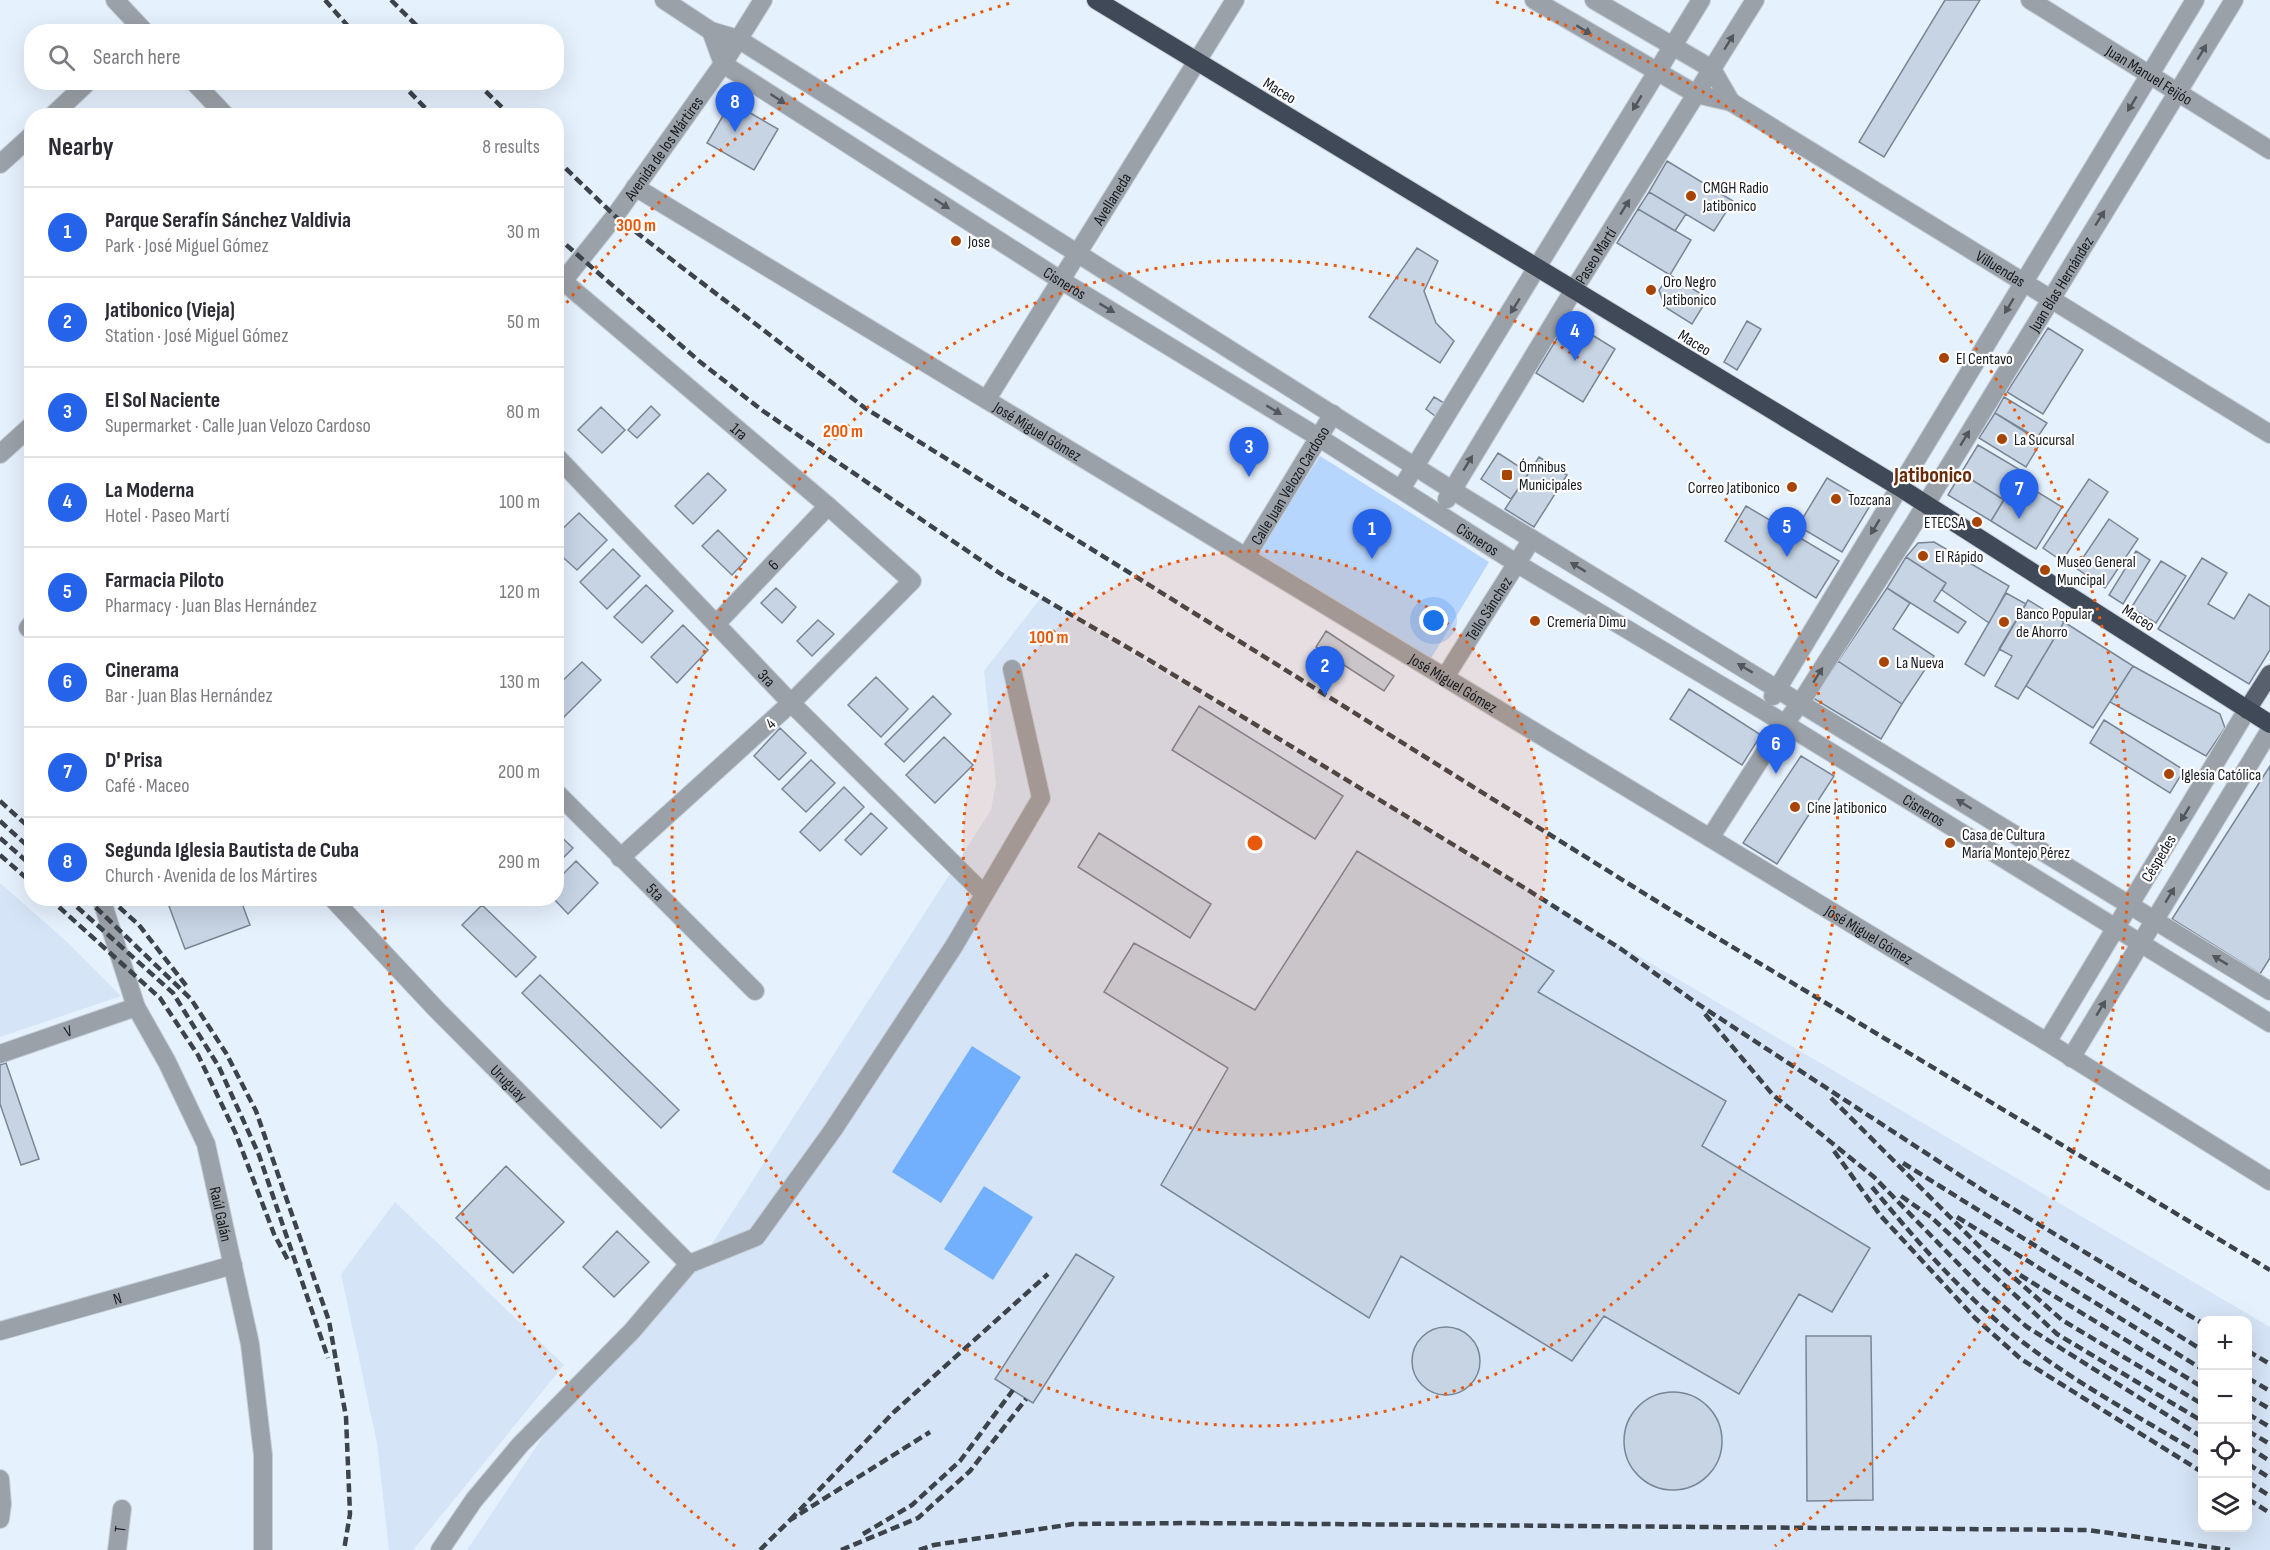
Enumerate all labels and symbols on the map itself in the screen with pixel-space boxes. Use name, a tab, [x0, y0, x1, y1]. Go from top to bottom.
one-way arrow	[1576, 25, 1593, 35]
one-way arrow	[1723, 34, 1734, 50]
street label: Juan Manuel Feijóo	[2101, 41, 2195, 110]
one-way arrow	[2197, 44, 2208, 60]
street label: Maceo	[1259, 74, 1299, 108]
pin: 8	[716, 82, 754, 132]
street label: Avenida de los Mártires	[621, 93, 708, 205]
one-way arrow	[770, 93, 786, 104]
one-way arrow	[1632, 95, 1643, 111]
one-way arrow	[2126, 96, 2137, 112]
street label: Avellaneda	[1089, 170, 1136, 230]
place label: CMGH Radio Jatibonico	[1702, 179, 1769, 216]
marker: CMGH Radio Jatibonico	[1684, 189, 1698, 203]
one-way arrow	[934, 198, 950, 210]
one-way arrow	[1619, 199, 1630, 216]
one-way arrow	[2094, 210, 2105, 226]
text: 300 m	[616, 215, 656, 236]
street label: Paseo Martí	[1572, 225, 1621, 288]
place label: Jose	[967, 233, 990, 252]
street label: Juan Blas Hernández	[2025, 233, 2098, 336]
marker: Jose	[949, 234, 963, 248]
street label: Villuendas	[1972, 247, 2028, 292]
street label: Cisneros	[1039, 264, 1089, 304]
place label: Oro Negro Jatibonico	[1662, 273, 1716, 310]
marker: Oro Negro Jatibonico	[1644, 283, 1658, 297]
one-way arrow	[1509, 298, 1520, 314]
one-way arrow	[2003, 298, 2014, 315]
one-way arrow	[1099, 303, 1115, 314]
pin: 4	[1556, 312, 1594, 361]
street label: Maceo	[1674, 326, 1714, 360]
place label: El Centavo	[1956, 350, 2013, 369]
marker: El Centavo	[1937, 351, 1951, 365]
street label: José Miguel Gómez	[989, 398, 1085, 466]
one-way arrow	[1266, 404, 1282, 415]
street label: 1ra	[726, 419, 751, 445]
text: 200 m	[823, 421, 863, 442]
street label: Calle Juan Velozo Cardoso	[1248, 423, 1334, 549]
pin: 3	[1230, 428, 1268, 477]
one-way arrow	[1960, 430, 1971, 446]
place label: La Sucursal	[2014, 431, 2074, 450]
marker: La Sucursal	[1995, 432, 2009, 446]
one-way arrow	[1463, 455, 1474, 471]
place label: Ómnibus Municipales	[1519, 458, 1583, 495]
district label: Jatibonico	[1893, 462, 1972, 489]
marker: Ómnibus Municipales	[1500, 468, 1514, 482]
pin: 7	[2000, 470, 2038, 519]
place label: Correo Jatibonico	[1688, 479, 1780, 498]
marker: Correo Jatibonico	[1785, 480, 1799, 494]
place label: Tozcana	[1848, 491, 1891, 510]
marker: Tozcana	[1829, 492, 1843, 506]
pin: 5	[1768, 508, 1806, 557]
pin: 1	[1352, 510, 1392, 559]
place label: ETECSA	[1924, 514, 1965, 533]
marker: ETECSA	[1970, 515, 1984, 529]
one-way arrow	[1870, 519, 1880, 536]
street label: Cisneros	[1452, 520, 1502, 561]
place label: El Rápido	[1935, 548, 1983, 567]
marker: El Rápido	[1916, 549, 1930, 563]
place label: Museo General Muncipal	[2057, 553, 2136, 590]
street label: 6	[765, 556, 783, 574]
one-way arrow	[1570, 561, 1586, 572]
marker: Museo General Muncipal	[2038, 563, 2052, 577]
street label: Tello Sánchez	[1462, 573, 1517, 645]
street label: Maceo	[2118, 601, 2158, 636]
place label: Banco Popular de Ahorro	[2016, 605, 2093, 642]
your location	[1419, 606, 1448, 635]
place label: Cremería Dimu	[1547, 613, 1626, 632]
marker: Cremería Dimu	[1528, 614, 1542, 628]
marker: Banco Popular de Ahorro	[1997, 615, 2011, 629]
text: 100 m	[1030, 627, 1069, 648]
pin: 2	[1306, 646, 1344, 696]
street label: José Miguel Gómez	[1405, 650, 1500, 718]
place label: La Nueva	[1896, 654, 1944, 673]
marker: La Nueva	[1877, 655, 1891, 669]
one-way arrow	[1737, 662, 1753, 673]
street label: 3ra	[753, 666, 779, 692]
one-way arrow	[1812, 667, 1823, 683]
street label: 4	[762, 715, 780, 733]
pin: 6	[1756, 724, 1796, 774]
place label: Iglesia Católica	[2181, 766, 2261, 785]
marker: Iglesia Católica	[2162, 767, 2176, 781]
street label: Cisneros	[1899, 791, 1948, 831]
one-way arrow	[1956, 798, 1972, 809]
place label: Cine Jatibonico	[1807, 799, 1887, 818]
marker: Cine Jatibonico	[1788, 800, 1802, 814]
one-way arrow	[2179, 806, 2190, 822]
place label: Casa de Cultura María Montejo Pérez	[1962, 826, 2070, 863]
street label: Céspedes	[2138, 832, 2181, 886]
centre of rings	[1245, 833, 1265, 853]
marker: Casa de Cultura María Montejo Pérez	[1943, 836, 1957, 850]
street label: 5ta	[642, 880, 668, 906]
one-way arrow	[2165, 887, 2176, 903]
street label: José Miguel Gómez	[1820, 901, 1916, 970]
one-way arrow	[2212, 955, 2228, 966]
one-way arrow	[2096, 1000, 2107, 1016]
street label: V	[62, 1021, 76, 1042]
street label: Uruguay	[486, 1061, 531, 1106]
street label: Raúl Galán	[205, 1185, 235, 1243]
street label: N	[111, 1289, 124, 1309]
street label: T	[111, 1524, 131, 1534]

